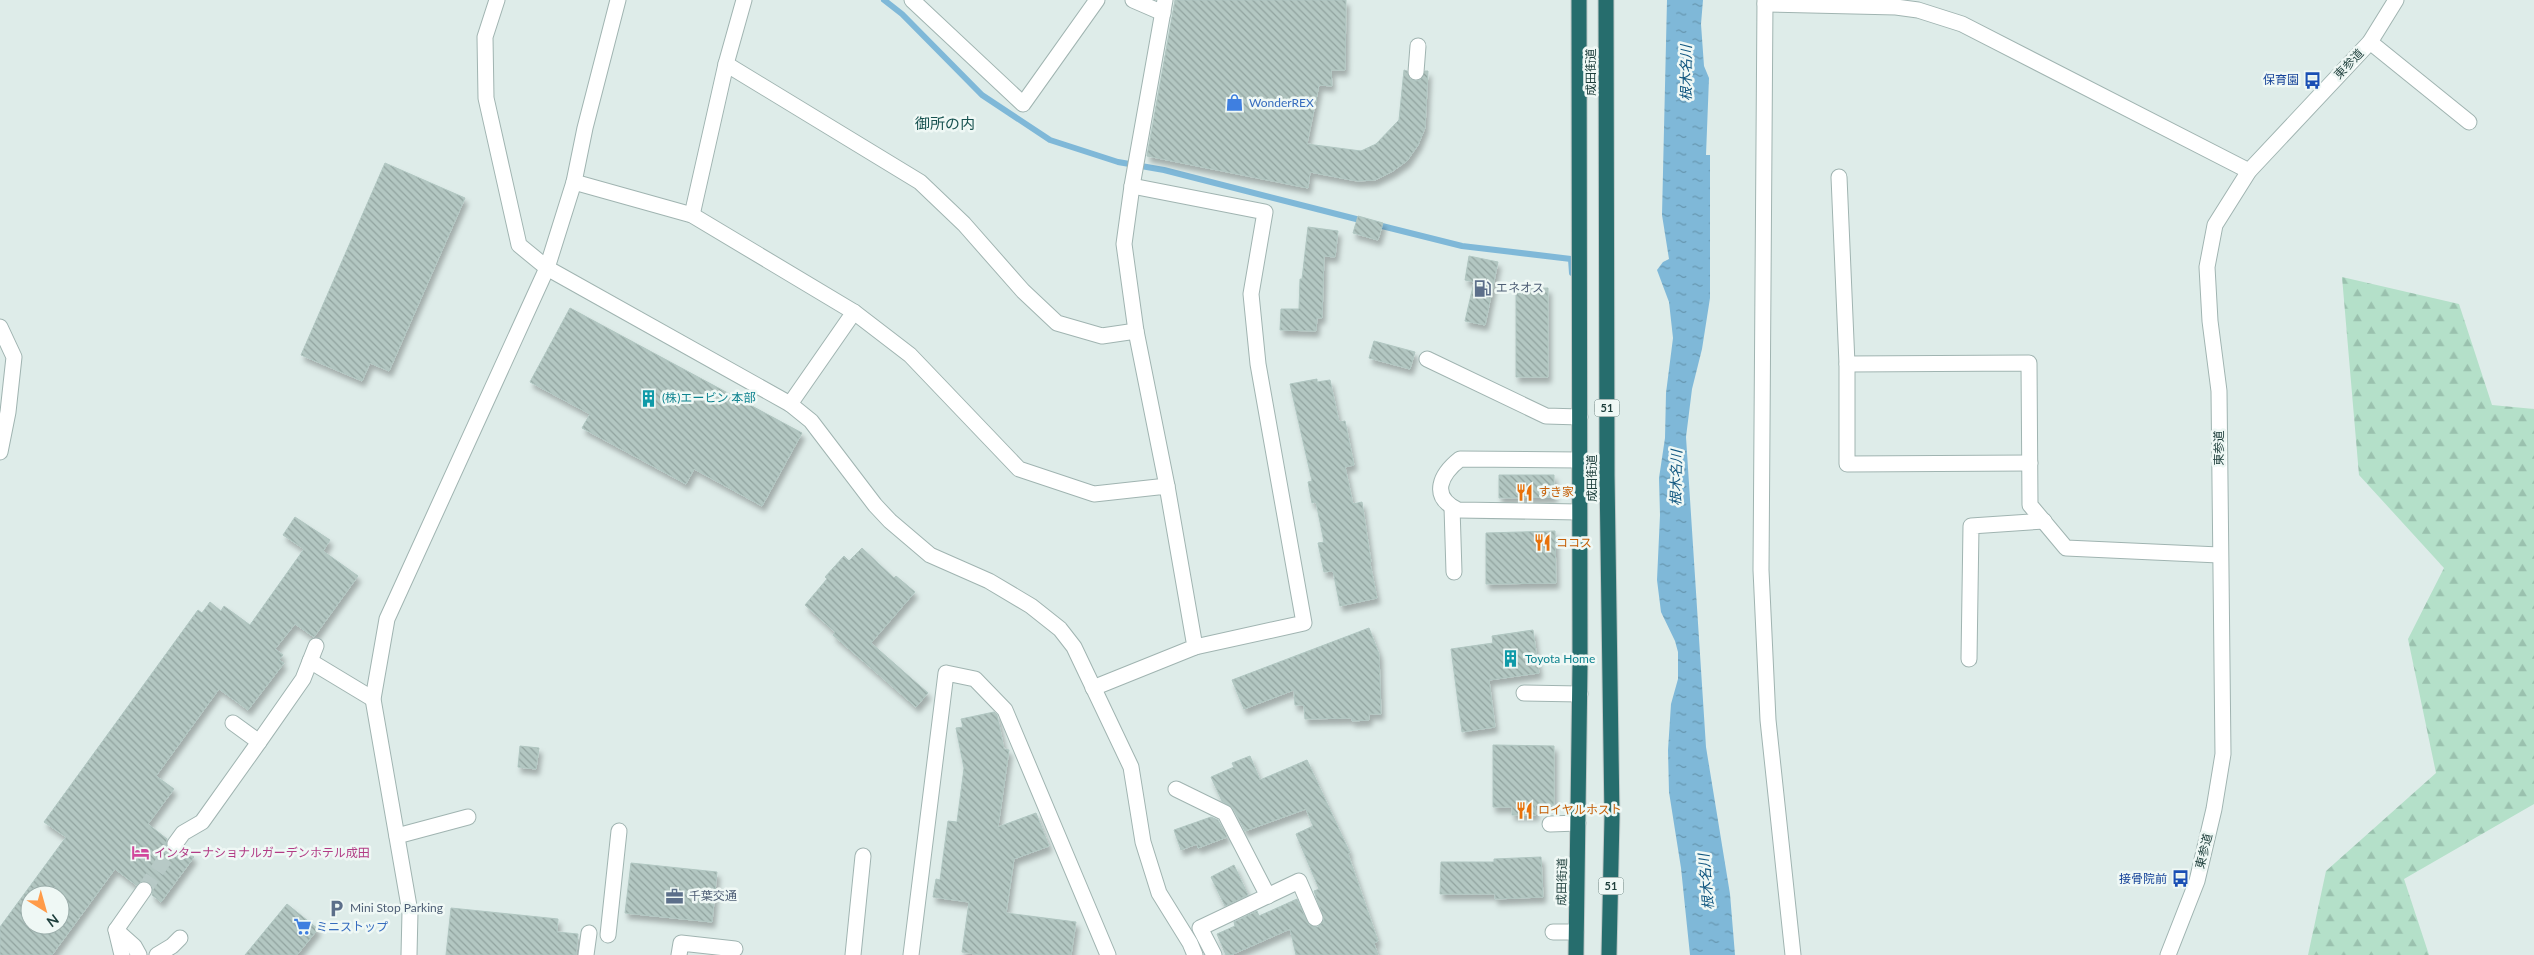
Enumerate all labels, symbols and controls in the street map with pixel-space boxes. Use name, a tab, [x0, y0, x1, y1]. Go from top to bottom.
water label: 根木名川	[1677, 43, 1694, 101]
street label: 東参道	[2331, 45, 2367, 82]
street label: 成田街道	[1583, 48, 1598, 96]
bus stop icon: 保育園	[2303, 70, 2323, 90]
place label: 保育園	[2263, 72, 2299, 87]
shop icon: WonderREX	[1225, 93, 1245, 113]
place label: WonderREX	[1249, 95, 1314, 110]
district label: 御所の内	[915, 114, 975, 132]
fuel station icon: エネオス	[1472, 278, 1492, 298]
place label: エネオス	[1496, 280, 1544, 295]
building icon: (株)エービン 本部	[638, 388, 658, 408]
place label: (株)エービン 本部	[662, 390, 755, 405]
road number: 51	[1594, 399, 1620, 416]
street label: 東参道	[2211, 430, 2226, 466]
water label: 根木名川	[1667, 448, 1685, 506]
street label: 成田街道	[1584, 454, 1599, 502]
restaurant icon: すき家	[1514, 482, 1534, 502]
place label: すき家	[1538, 484, 1574, 499]
restaurant icon: ココス	[1532, 533, 1552, 553]
place label: ココス	[1556, 535, 1592, 550]
building icon: Toyota Home	[1501, 649, 1521, 669]
place label: Toyota Home	[1525, 651, 1595, 666]
restaurant icon: ロイヤルホスト	[1514, 800, 1534, 820]
place label: ロイヤルホスト	[1538, 802, 1622, 817]
street label: 東参道	[2192, 832, 2215, 870]
hotel icon: インターナショナルガーデンホテル成田	[130, 843, 150, 863]
place label: インターナショナルガーデンホテル成田	[154, 845, 370, 860]
water label: 根木名川	[1694, 851, 1716, 911]
street label: 成田街道	[1554, 858, 1569, 906]
bus stop icon: 接骨院前	[2171, 869, 2191, 889]
place label: 接骨院前	[2119, 871, 2167, 886]
road number: 51	[1598, 878, 1624, 894]
north arrow	[20, 885, 70, 935]
office icon: 千葉交通	[665, 886, 685, 906]
place label: 千葉交通	[689, 888, 737, 903]
parking icon: Mini Stop Parking	[326, 898, 346, 918]
place label: Mini Stop Parking	[350, 900, 443, 915]
text: N	[44, 911, 63, 931]
supermarket icon: ミニストップ	[292, 917, 312, 937]
place label: ミニストップ	[316, 919, 388, 934]

